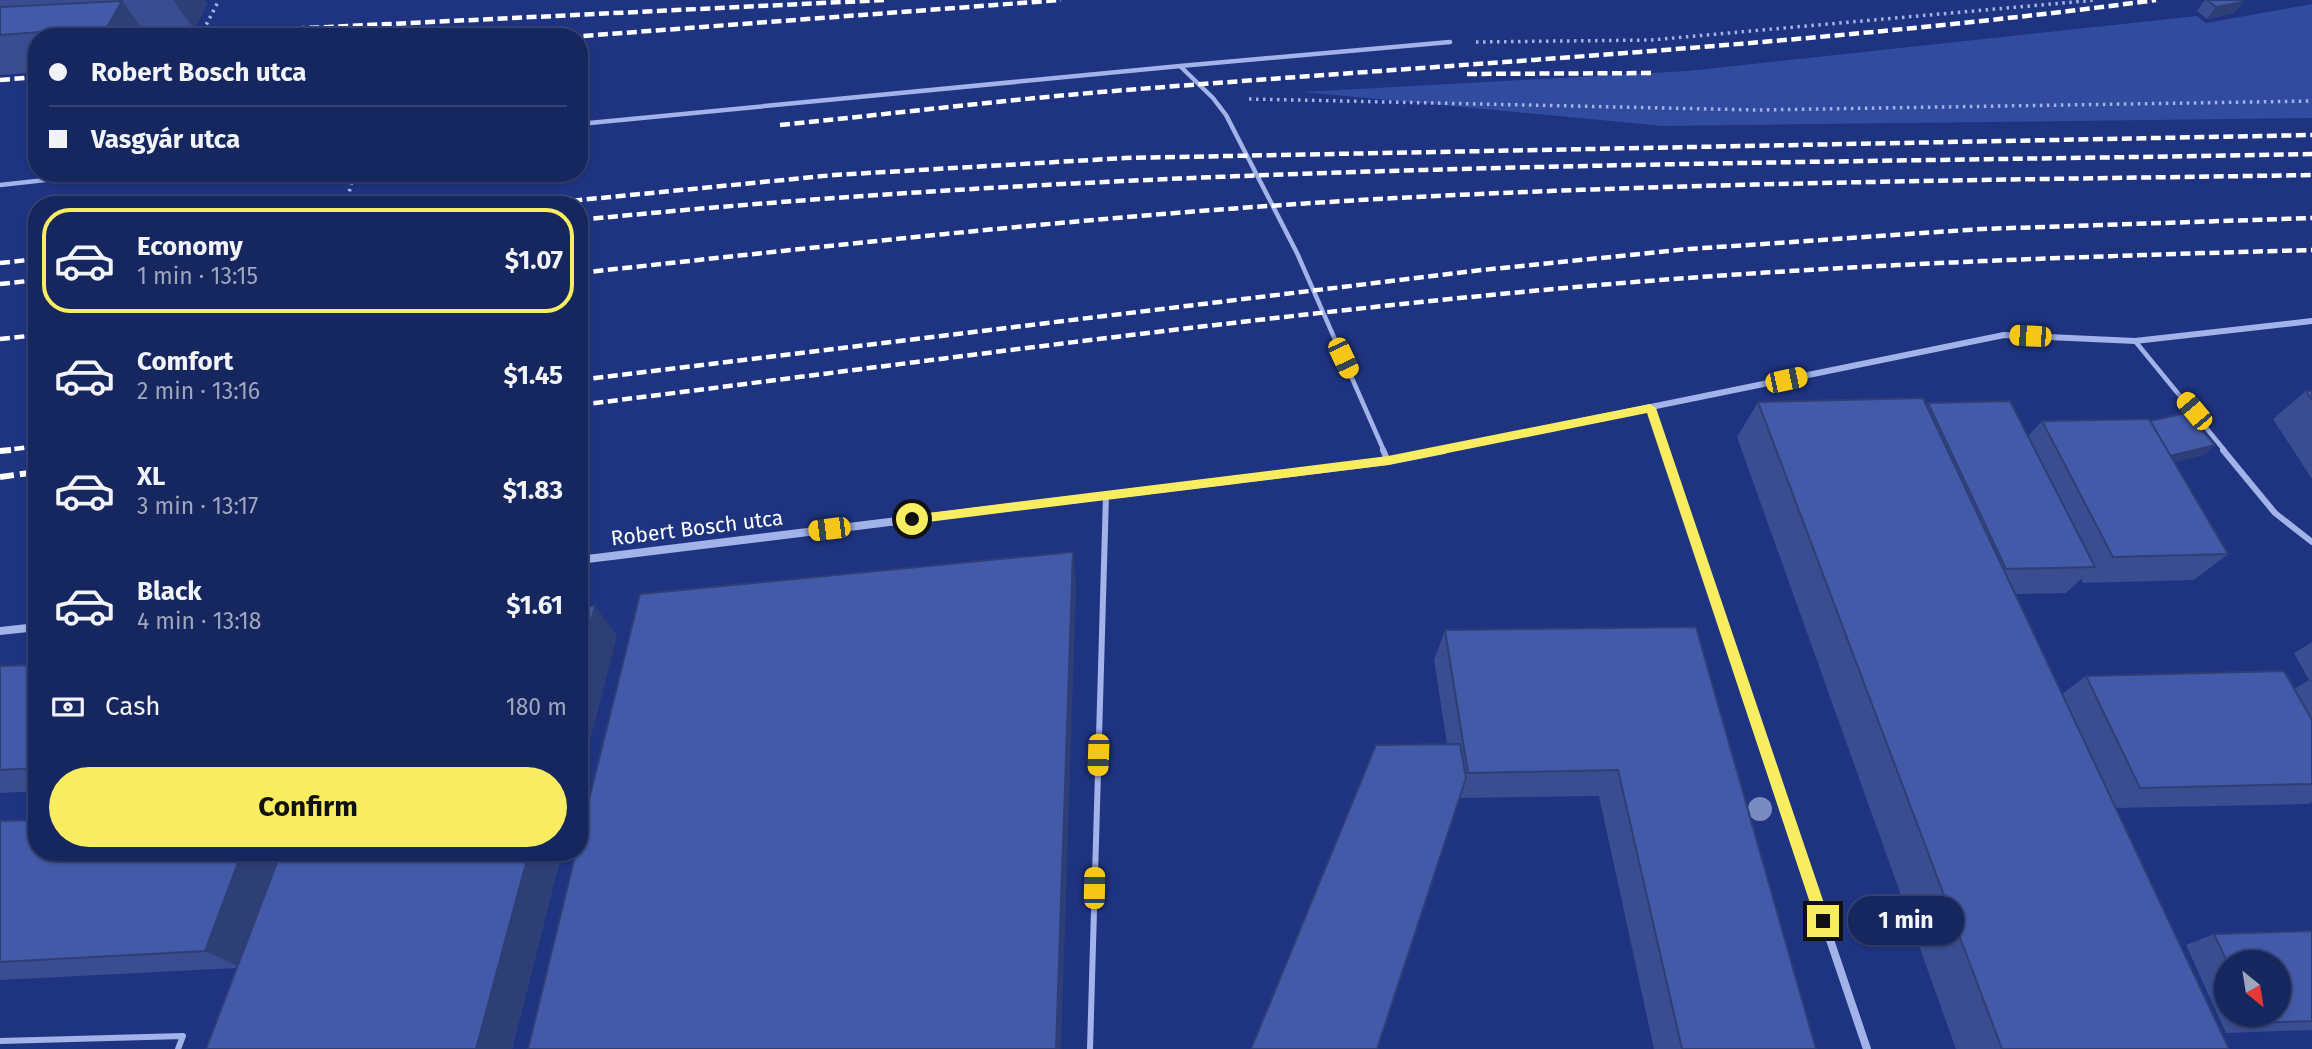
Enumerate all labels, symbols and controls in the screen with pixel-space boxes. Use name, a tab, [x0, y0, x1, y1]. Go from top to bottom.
text: Robert Bosch utca	[91, 57, 307, 88]
text: Vasgyár utca	[91, 124, 240, 155]
icon: car	[53, 229, 116, 292]
text: Economy	[137, 231, 243, 262]
text: $1.07	[505, 245, 563, 276]
text: 1 min · 13:15	[137, 262, 258, 290]
car	[2009, 324, 2052, 348]
car	[1325, 335, 1362, 381]
icon: car	[53, 344, 116, 407]
text: Comfort	[137, 346, 233, 377]
text: $1.45	[504, 360, 563, 391]
car	[1764, 365, 1809, 395]
text: 2 min · 13:16	[137, 377, 260, 405]
car	[2173, 388, 2216, 434]
icon: car	[53, 459, 116, 522]
text: XL	[137, 461, 165, 492]
text: $1.83	[503, 475, 563, 506]
text: 3 min · 13:17	[137, 492, 258, 520]
route start	[896, 503, 928, 535]
street label: Robert Bosch utca	[609, 505, 785, 551]
car	[807, 516, 852, 542]
icon: car	[53, 574, 116, 637]
text: Black	[137, 576, 202, 607]
text: $1.61	[506, 590, 563, 621]
text: 4 min · 13:18	[137, 607, 261, 635]
icon: cash	[49, 688, 87, 726]
text: Cash	[105, 691, 161, 722]
text: 180 m	[506, 693, 567, 721]
car	[1087, 734, 1110, 776]
button: Confirm	[49, 767, 567, 847]
car	[1084, 867, 1105, 909]
callout: 1 min	[1848, 897, 1963, 946]
route end	[1807, 905, 1839, 937]
text: 1 min	[1878, 906, 1934, 934]
north arrow	[2214, 950, 2291, 1027]
map controls	[2214, 950, 2291, 1027]

